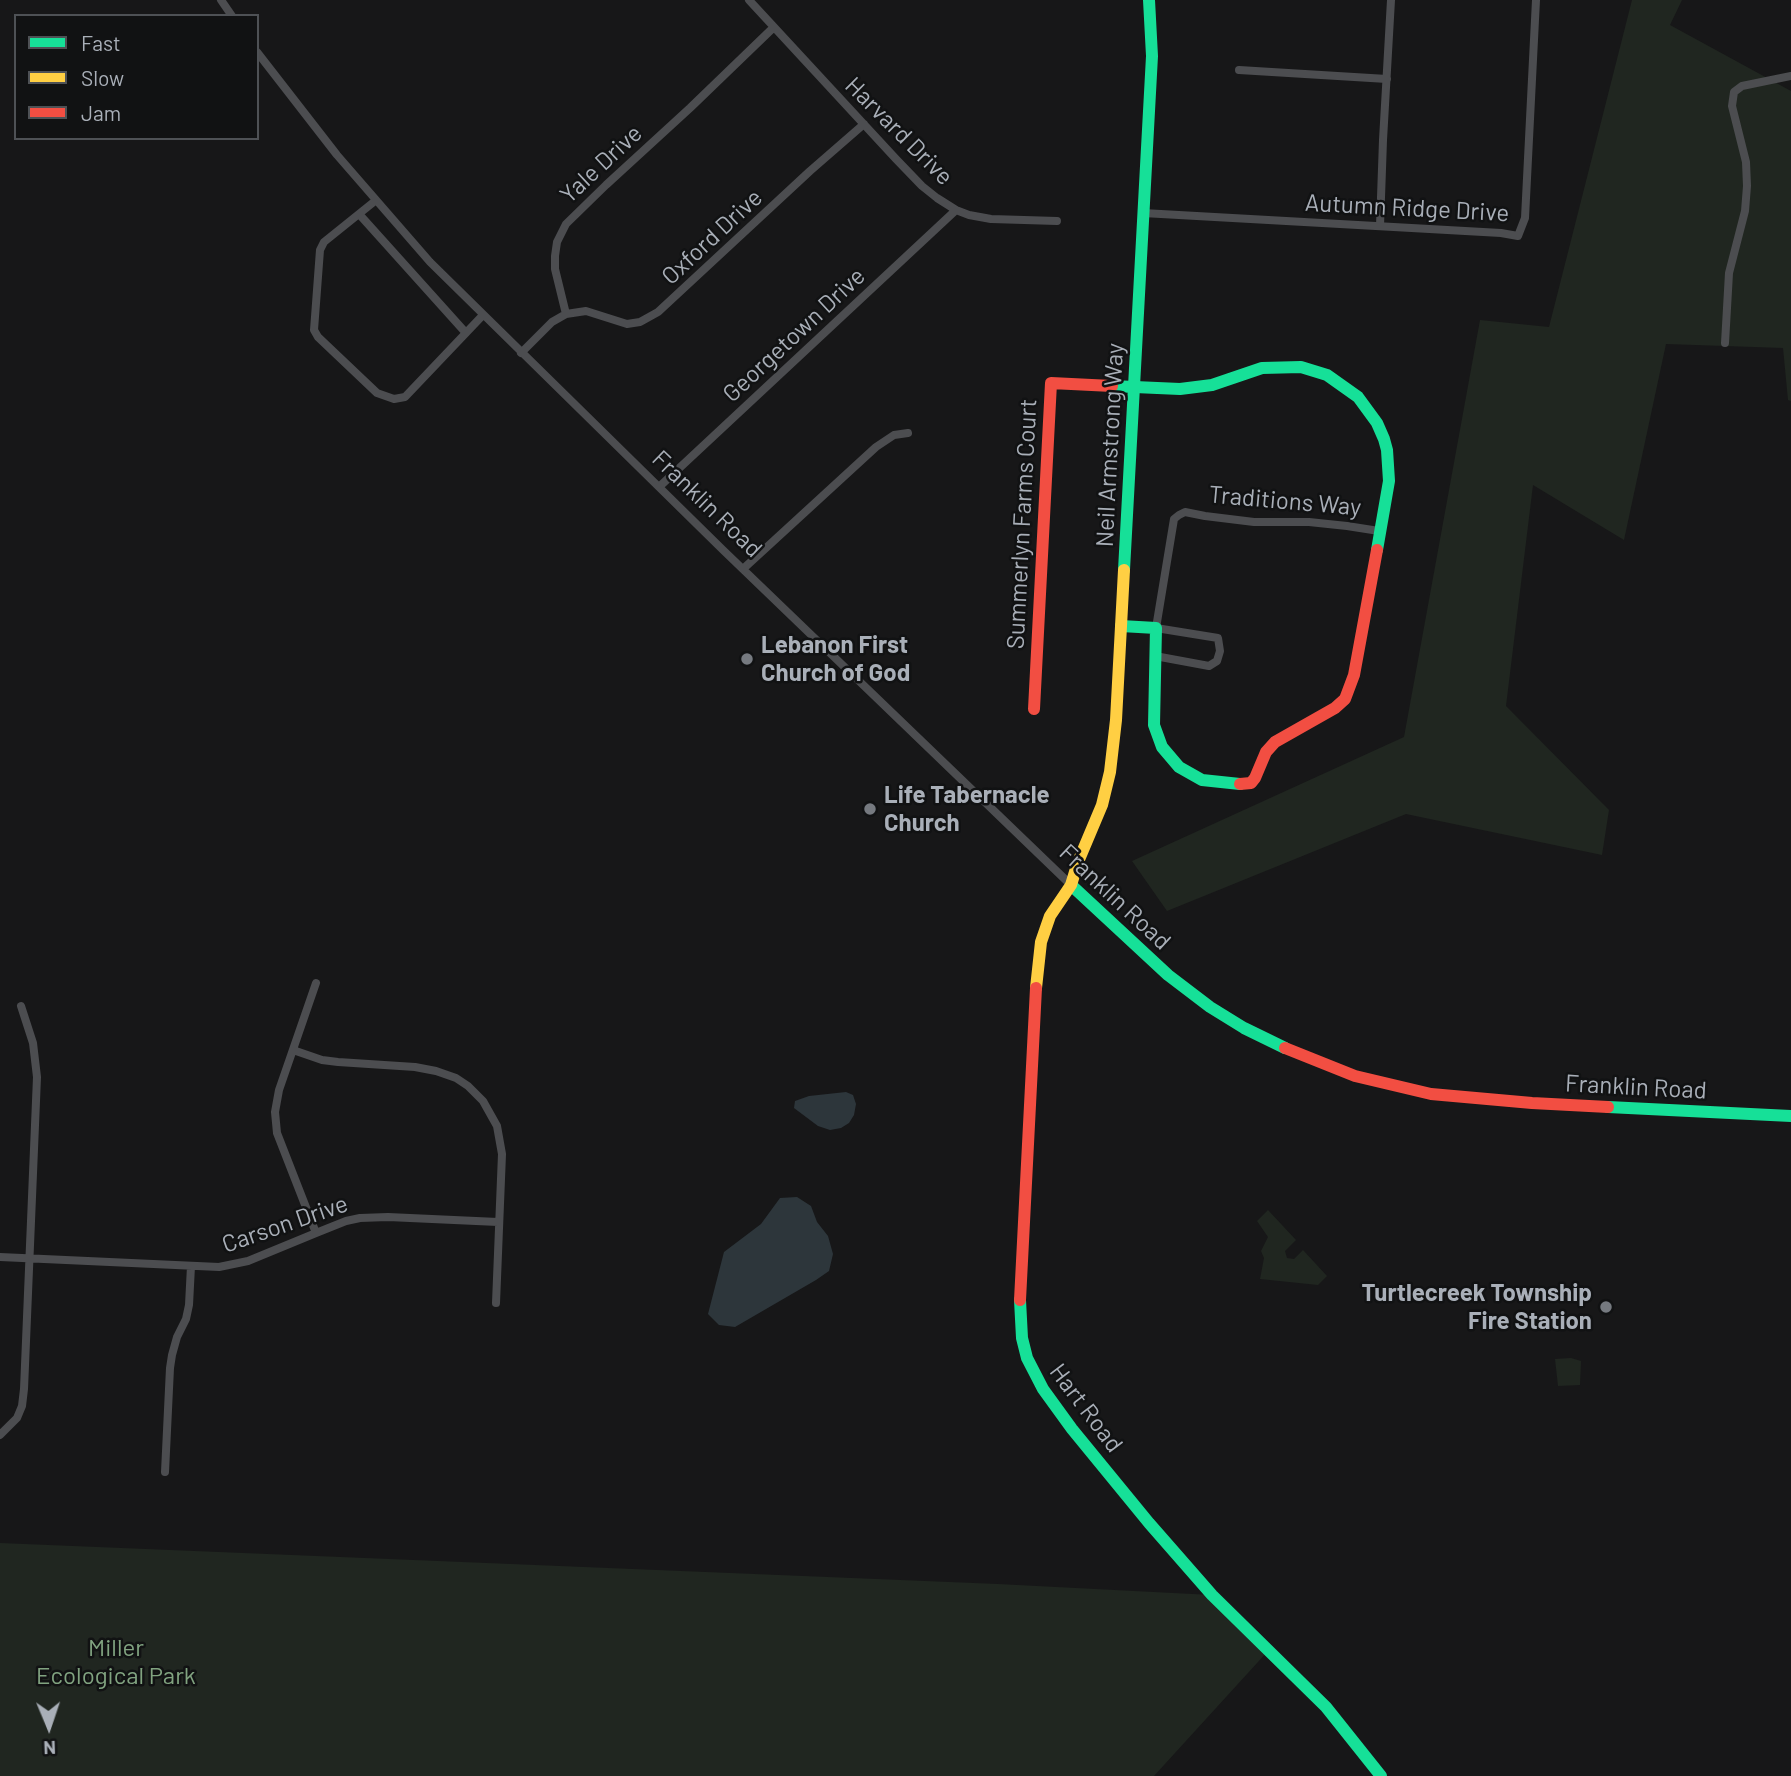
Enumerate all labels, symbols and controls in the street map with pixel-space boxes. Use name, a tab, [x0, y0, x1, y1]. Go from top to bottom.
legend	[14, 14, 259, 140]
text: Fast	[81, 30, 121, 55]
text: Slow	[81, 65, 124, 90]
street label: Harvard Drive	[839, 71, 959, 191]
text: Jam	[81, 100, 121, 125]
street label: Yale Drive	[554, 119, 648, 209]
street label: Oxford Drive	[656, 183, 768, 291]
street label: Autumn Ridge Drive	[1304, 188, 1510, 228]
street label: Georgetown Drive	[717, 262, 871, 408]
street label: Neil Armstrong Way	[1090, 342, 1130, 548]
street label: Summerlyn Farms Court	[1001, 398, 1043, 650]
street label: Franklin Road	[646, 444, 768, 564]
street label: Traditions Way	[1208, 480, 1362, 522]
place label: Lebanon First Church of God	[761, 631, 910, 687]
marker: Lebanon First Church of God	[739, 651, 755, 667]
place label: Life Tabernacle Church	[884, 781, 1050, 837]
marker: Life Tabernacle Church	[862, 801, 878, 817]
street label: Franklin Road	[1053, 838, 1177, 956]
street label: Franklin Road	[1565, 1069, 1707, 1105]
street label: Carson Drive	[218, 1189, 352, 1259]
place label: Turtlecreek Township Fire Station	[1361, 1279, 1592, 1335]
marker: Turtlecreek Township Fire Station	[1598, 1299, 1614, 1315]
street label: Hart Road	[1043, 1358, 1129, 1458]
park label: Miller Ecological Park	[36, 1634, 196, 1690]
north arrow	[14, 1692, 84, 1762]
text: N	[43, 1737, 56, 1760]

